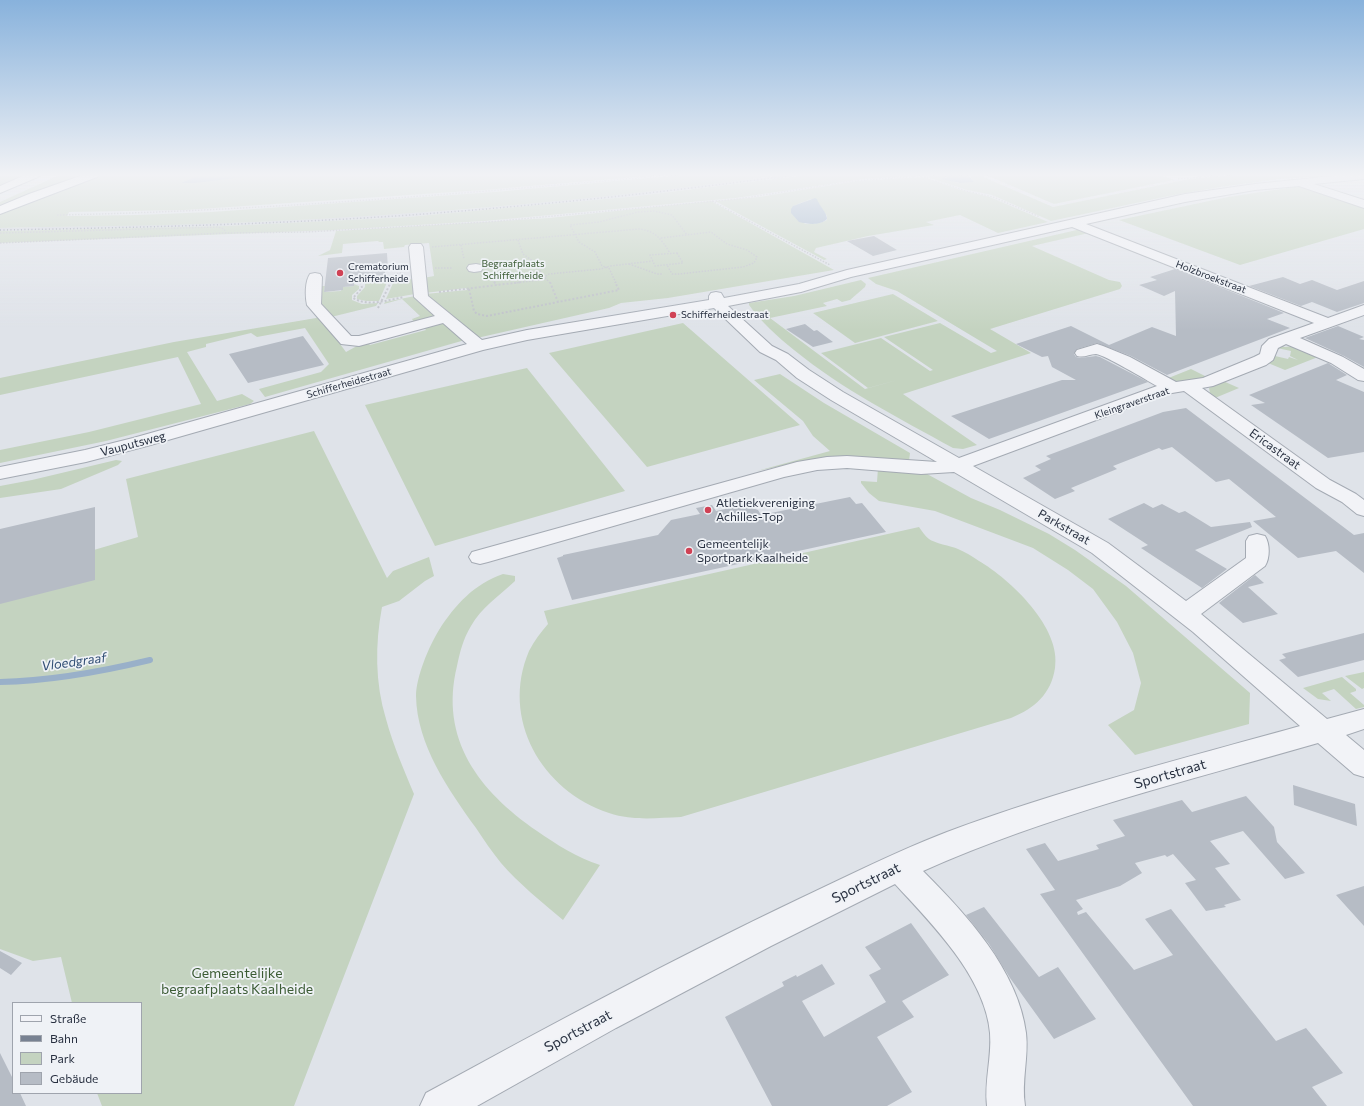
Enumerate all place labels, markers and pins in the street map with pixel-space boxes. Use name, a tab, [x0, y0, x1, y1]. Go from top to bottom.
place label: Crematorium Schifferheide	[348, 261, 409, 284]
marker: Crematorium Schifferheide	[335, 268, 345, 278]
place label: Schifferheidestraat	[681, 309, 769, 321]
marker: Schifferheidestraat	[668, 310, 678, 320]
place label: Atletiekvereniging Achilles-Top	[716, 496, 815, 524]
marker: Atletiekvereniging Achilles-Top	[703, 505, 713, 515]
place label: Gemeentelijk Sportpark Kaalheide	[697, 537, 808, 565]
marker: Gemeentelijk Sportpark Kaalheide	[684, 546, 694, 556]

